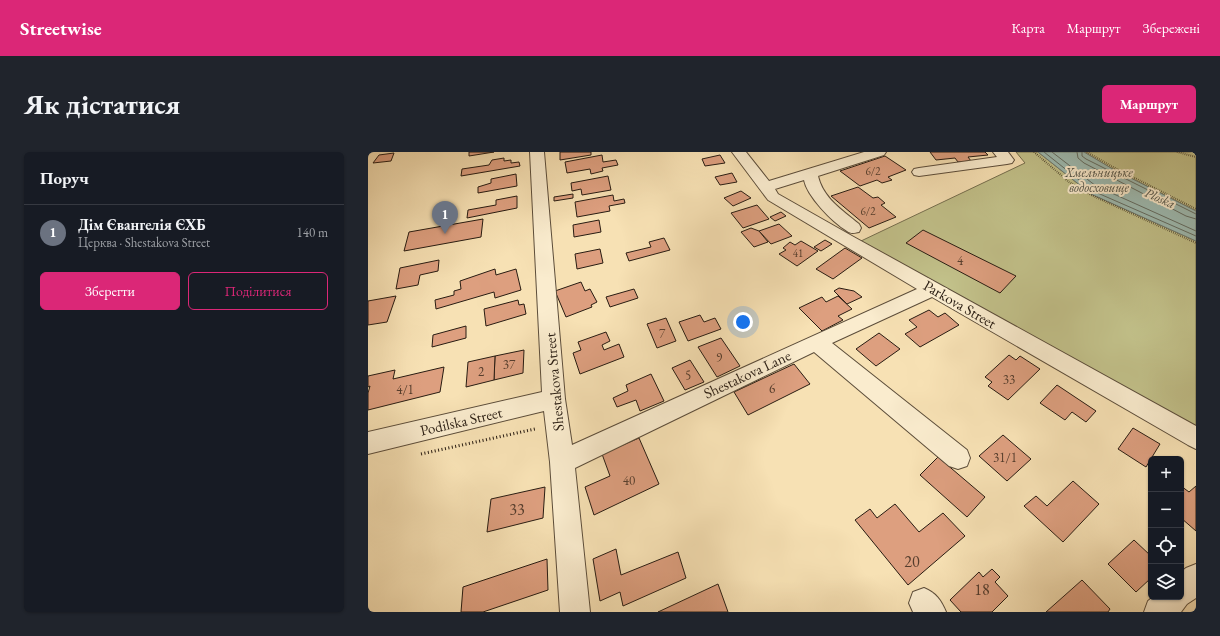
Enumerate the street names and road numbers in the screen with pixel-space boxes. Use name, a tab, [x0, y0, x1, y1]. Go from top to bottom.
street label: Parkova Street	[920, 276, 1000, 333]
street label: Shestakova Street	[540, 332, 568, 432]
street label: Shestakova Lane	[700, 345, 794, 403]
street label: Podilska Street	[418, 402, 504, 440]

